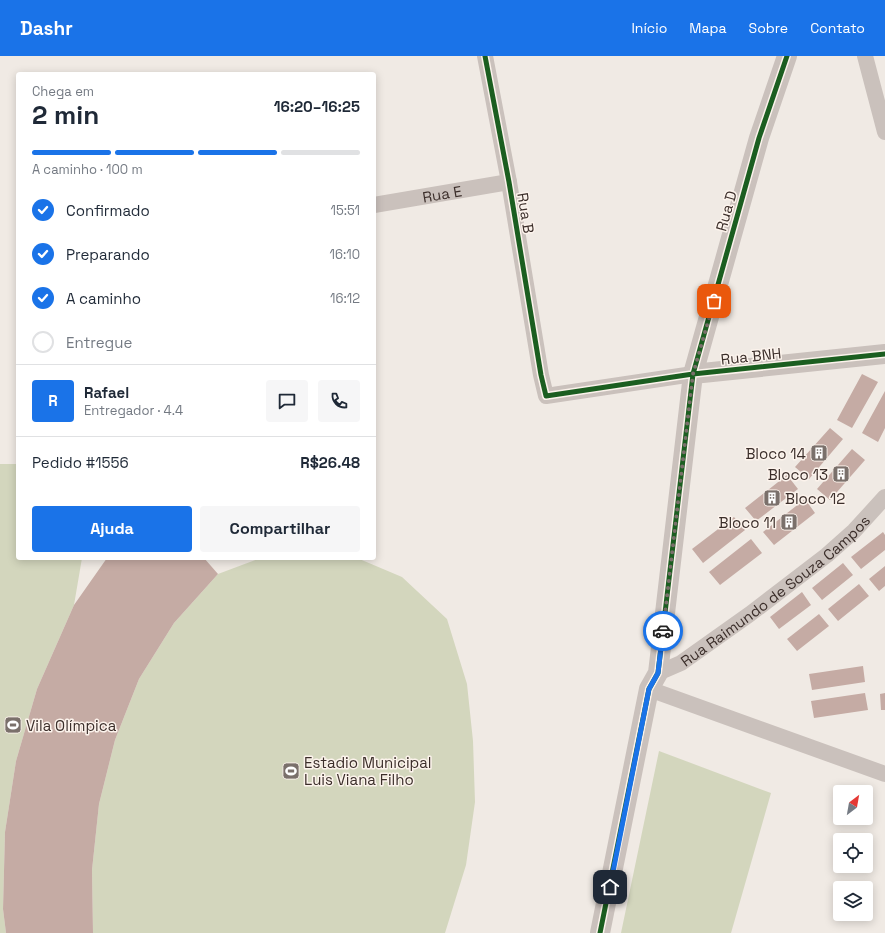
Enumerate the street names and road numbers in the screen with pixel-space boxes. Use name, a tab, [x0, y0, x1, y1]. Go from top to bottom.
street label: Rua E	[421, 181, 463, 206]
street label: Rua D	[711, 189, 741, 233]
street label: Rua B	[513, 191, 539, 235]
street label: Rua BNH	[720, 343, 782, 369]
street label: Rua Raimundo de Souza Campos	[677, 511, 874, 670]

